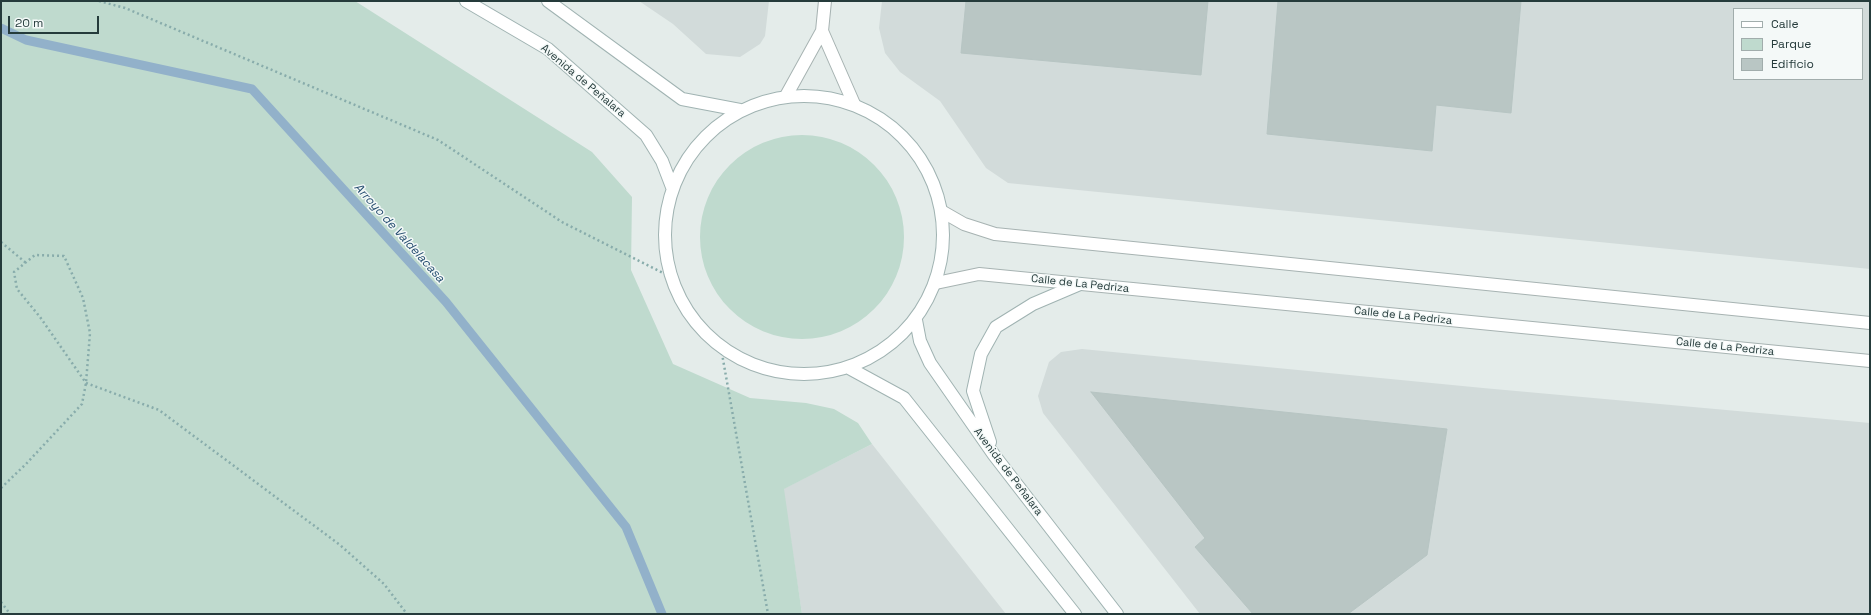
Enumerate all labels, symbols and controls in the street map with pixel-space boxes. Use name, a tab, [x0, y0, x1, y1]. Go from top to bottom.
scale bar	[10, 8, 101, 34]
legend	[1733, 8, 1863, 80]
text: 20 m	[15, 15, 43, 31]
text: Calle	[1771, 16, 1799, 32]
text: Parque	[1771, 36, 1811, 52]
street label: Avenida de Peñalara	[538, 42, 628, 120]
text: Edificio	[1771, 56, 1814, 72]
water label: Arroyo de Valdelacasa	[351, 181, 447, 285]
street label: Calle de La Pedriza	[1030, 272, 1130, 296]
street label: Calle de La Pedriza	[1353, 304, 1453, 328]
street label: Calle de La Pedriza	[1675, 335, 1775, 359]
street label: Avenida de Peñalara	[971, 426, 1045, 518]

